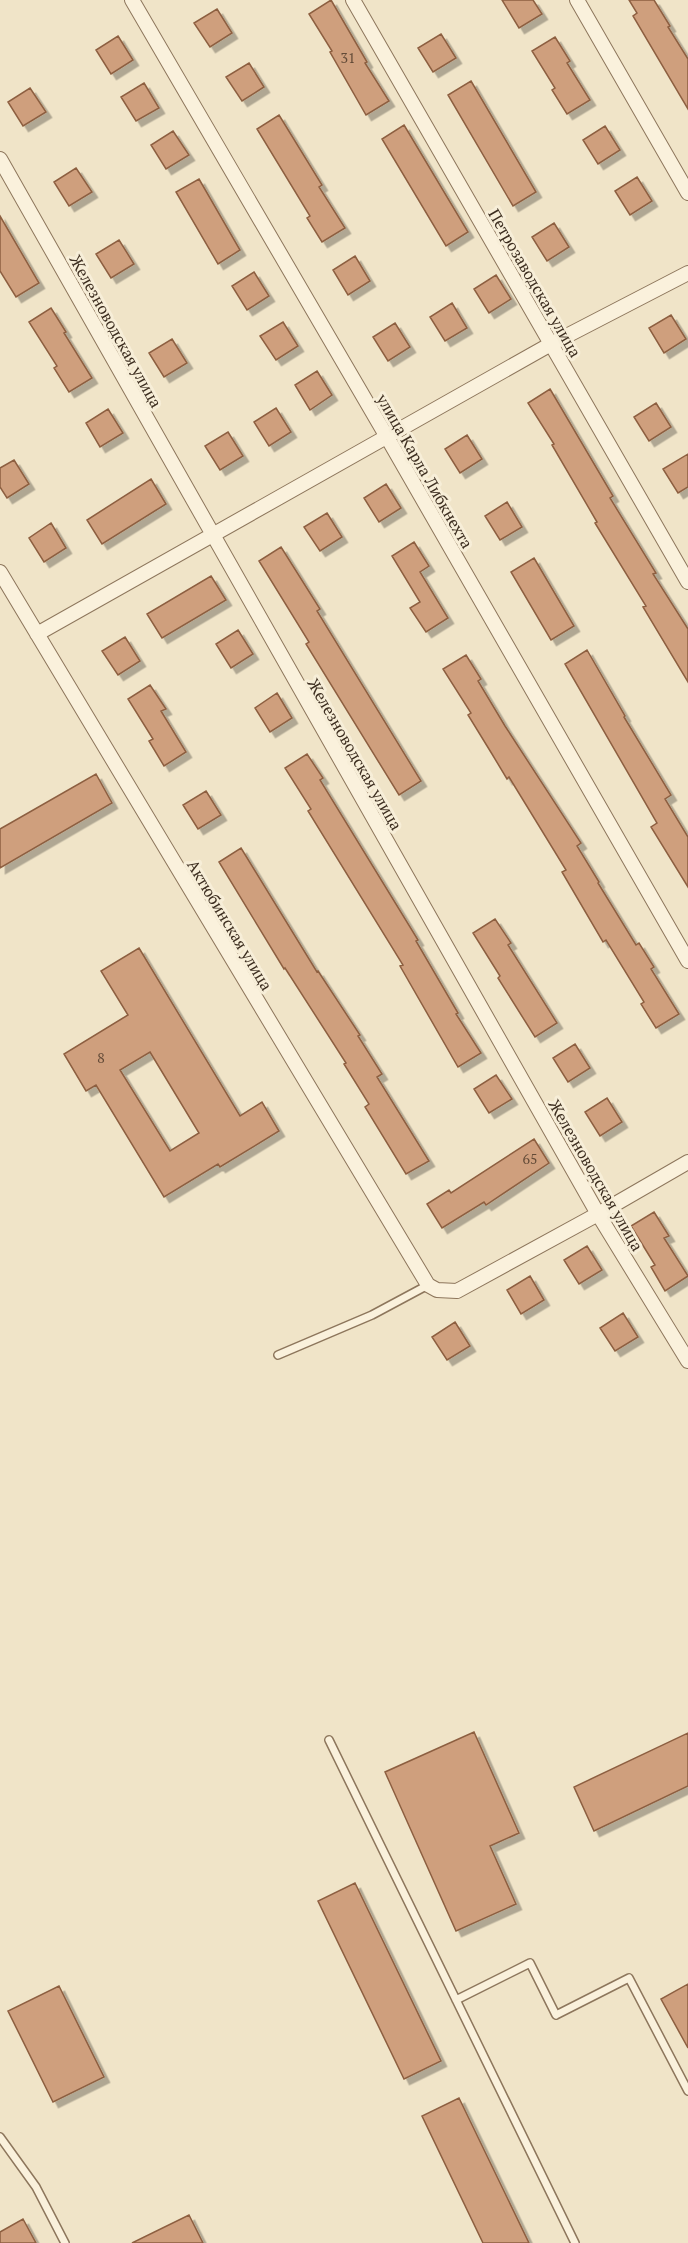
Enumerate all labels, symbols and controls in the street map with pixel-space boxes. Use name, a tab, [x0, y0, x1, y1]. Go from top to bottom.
house number: 31	[341, 48, 355, 67]
street label: Петрозаводская улица	[484, 205, 586, 361]
street label: Железноводская улица	[65, 250, 167, 412]
street label: улица Карла Либкнехта	[371, 389, 478, 552]
street label: Железноводская улица	[302, 674, 408, 834]
street label: Актюбинская улица	[182, 856, 278, 994]
house number: 8	[97, 1048, 105, 1067]
street label: Железноводская улица	[543, 1095, 649, 1255]
house number: 65	[523, 1149, 537, 1168]

